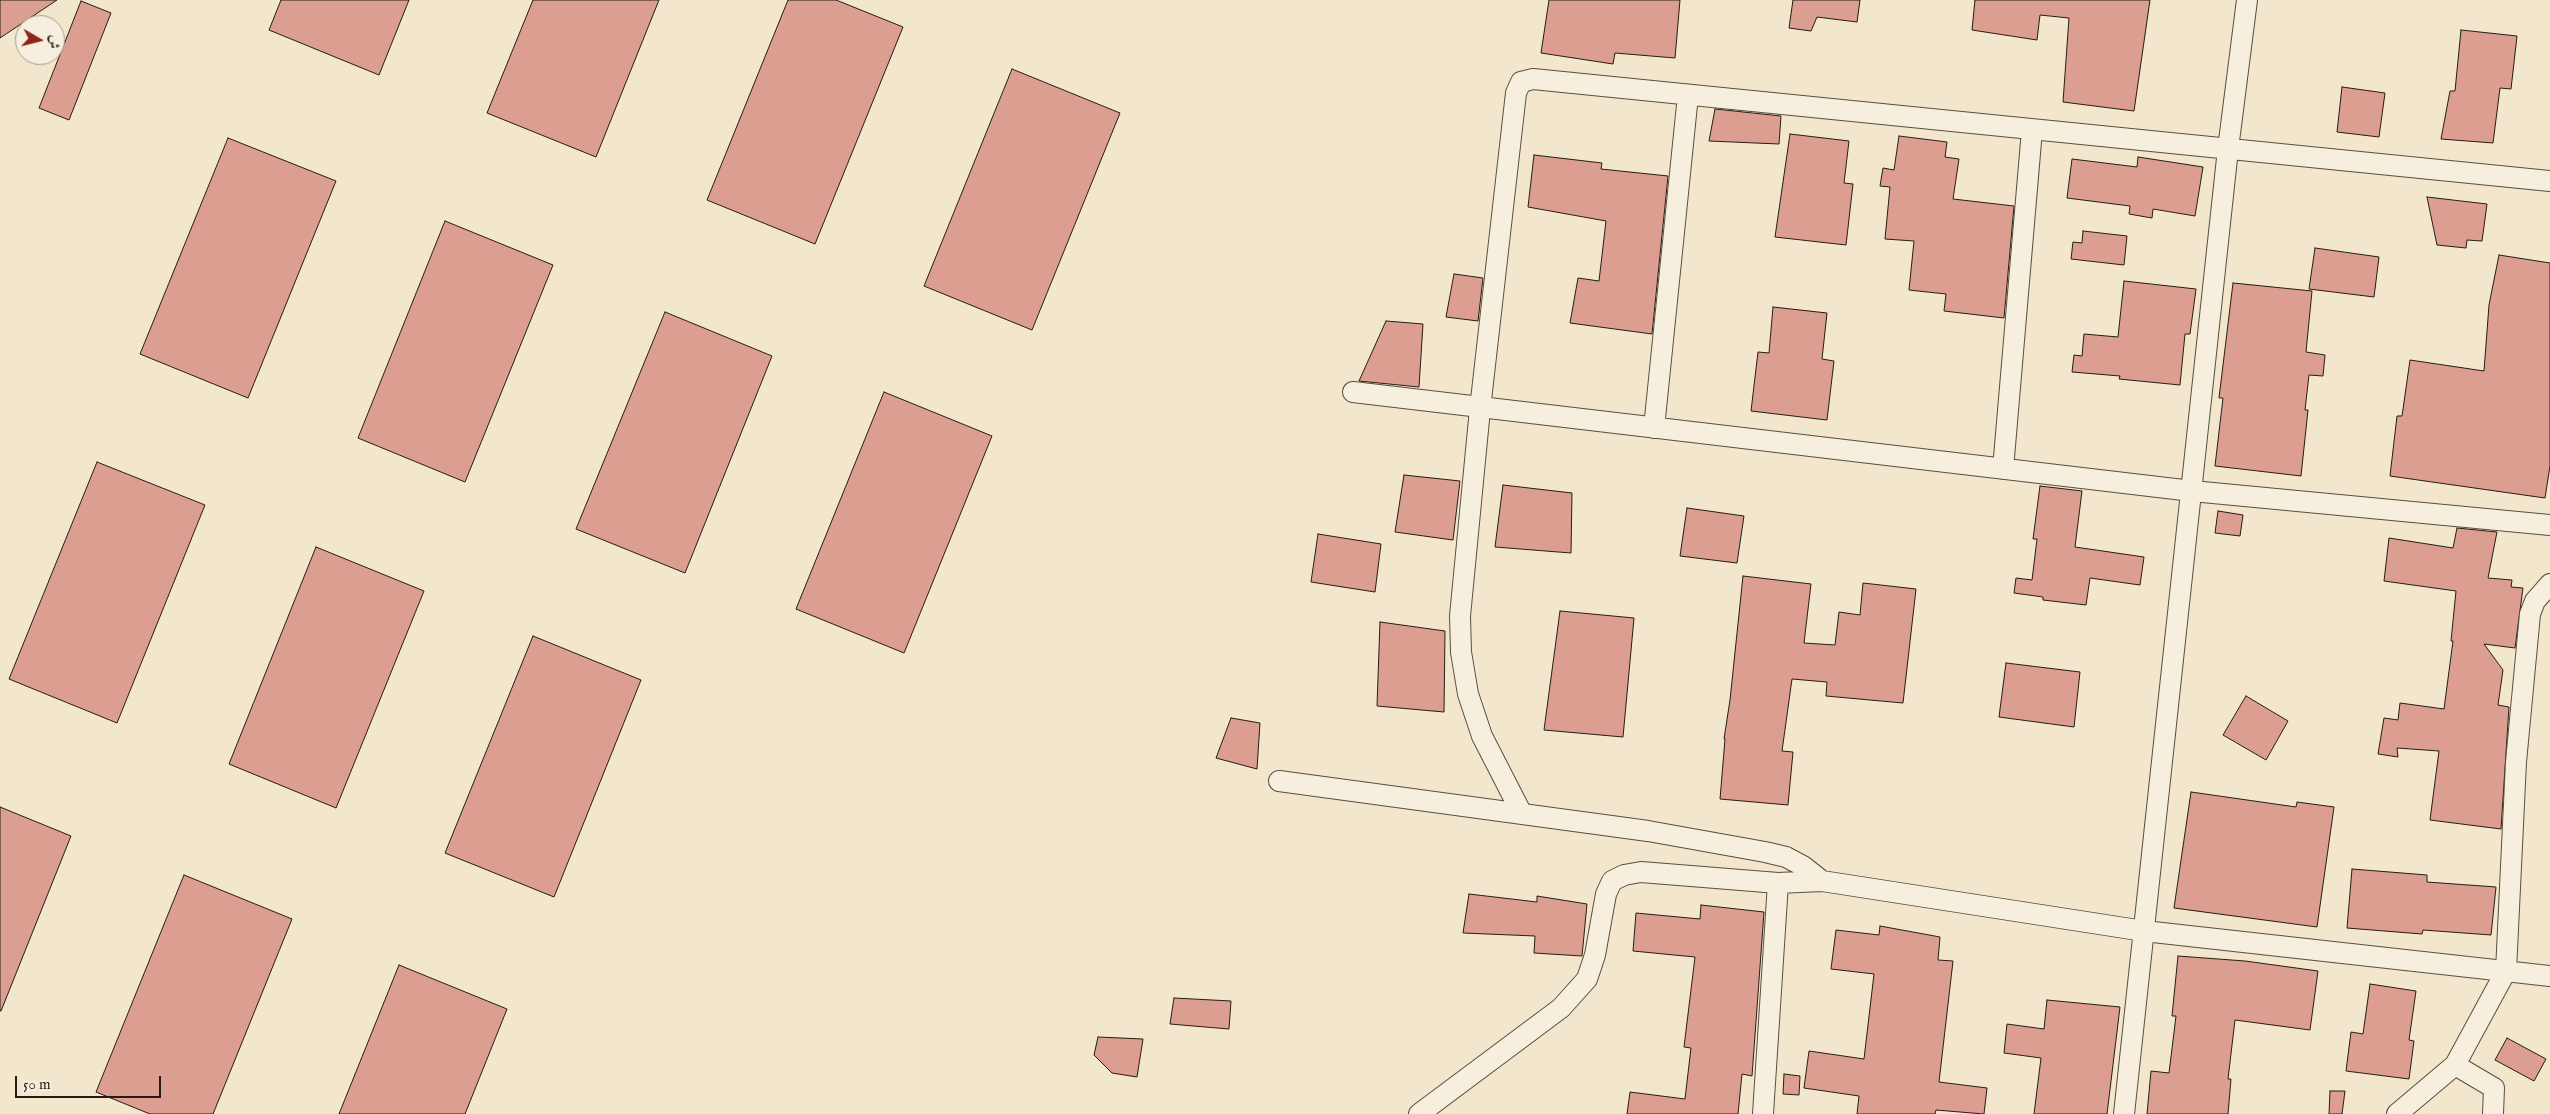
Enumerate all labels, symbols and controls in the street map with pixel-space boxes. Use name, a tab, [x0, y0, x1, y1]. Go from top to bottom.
north arrow	[15, 15, 65, 65]
text: ش	[44, 34, 64, 50]
scale bar	[18, 1066, 164, 1098]
text: 50 m	[23, 1075, 51, 1094]

